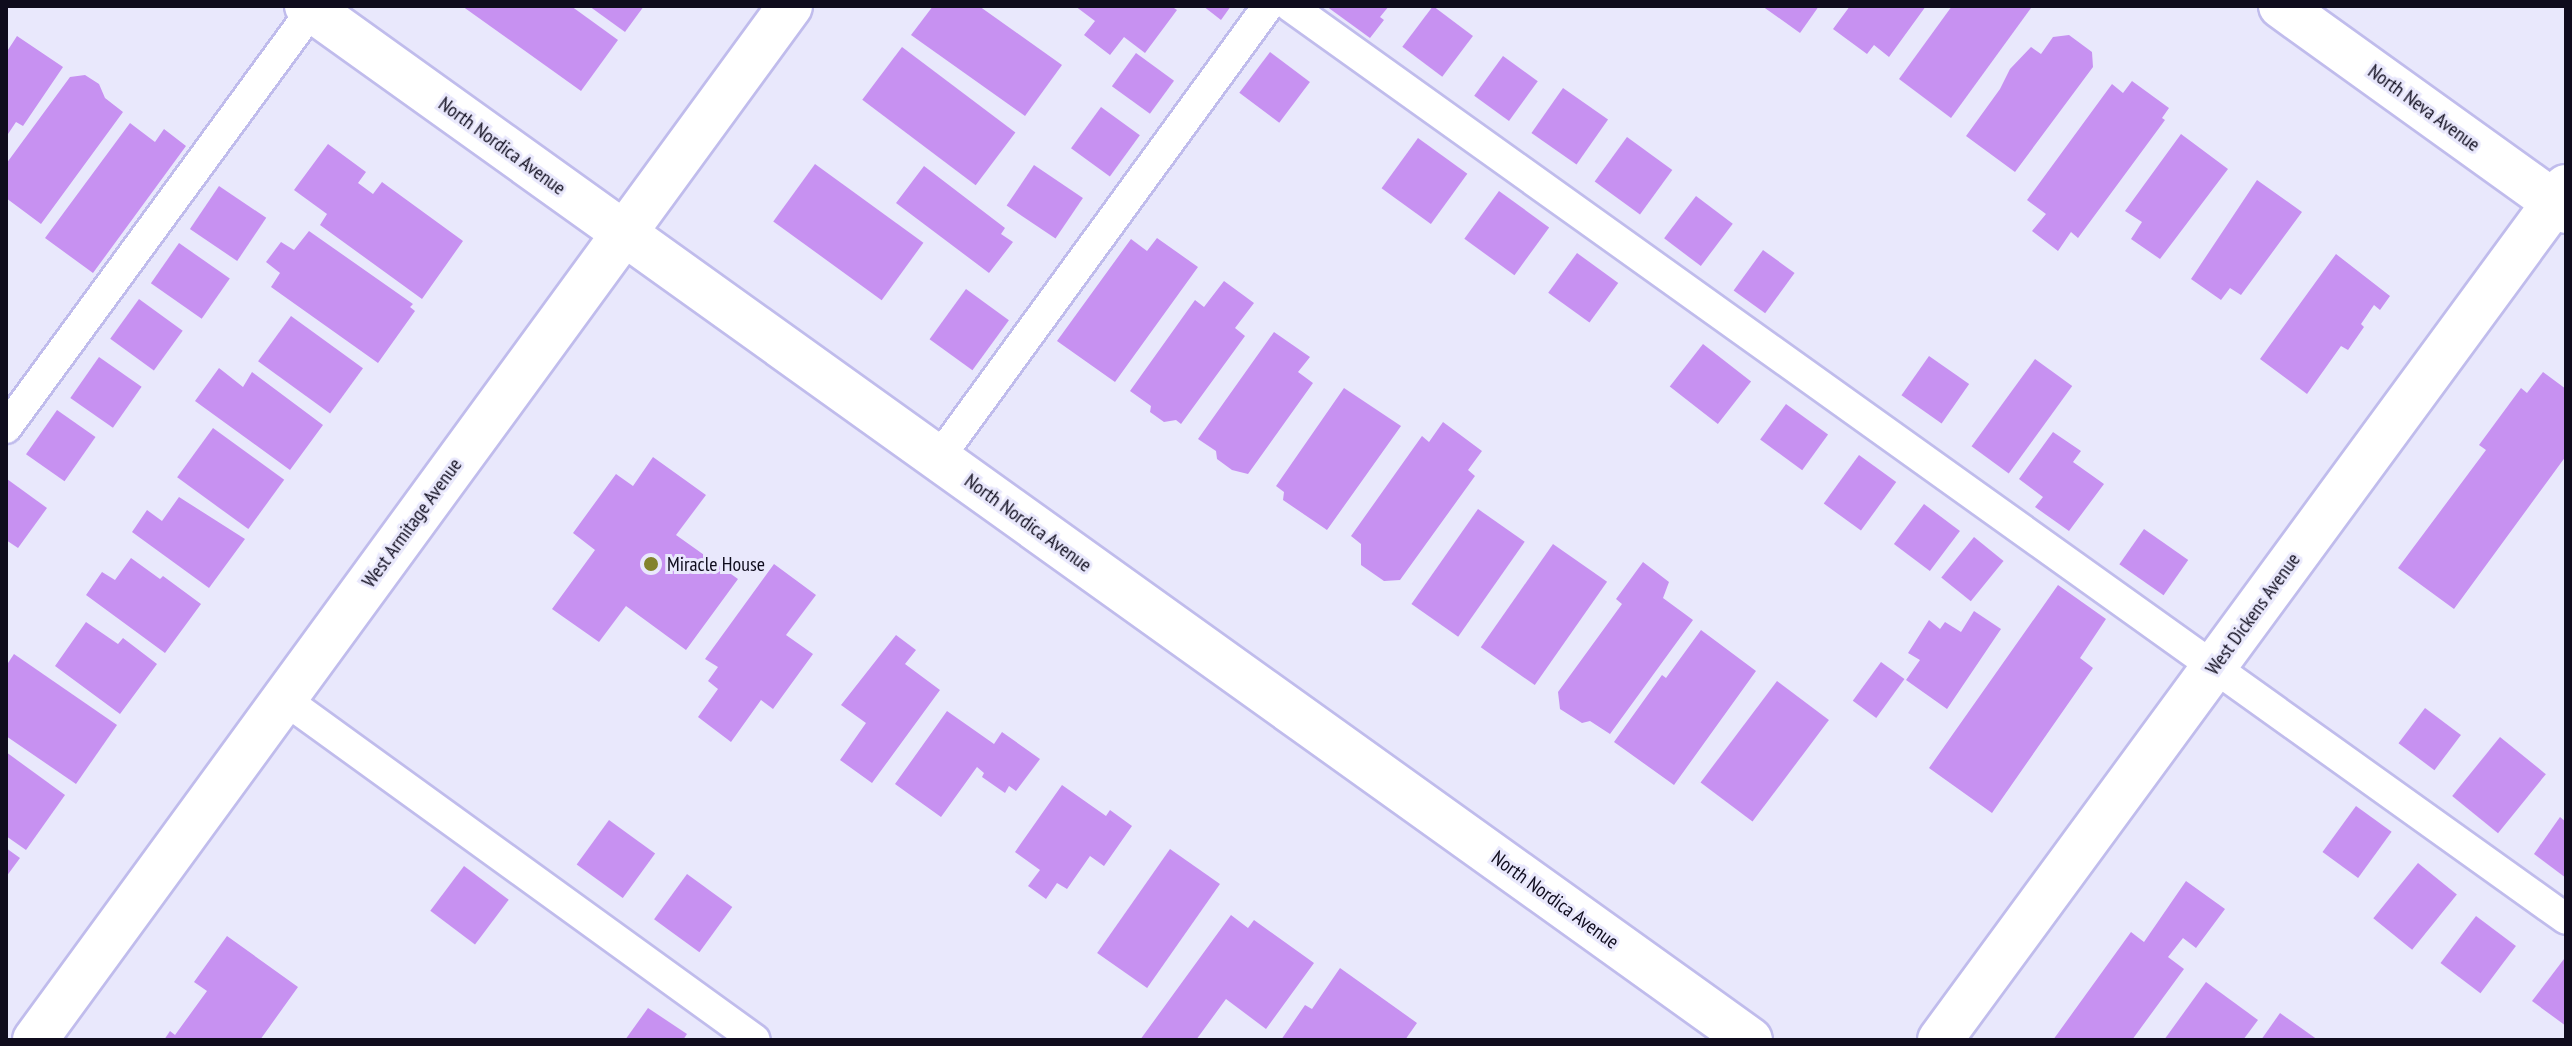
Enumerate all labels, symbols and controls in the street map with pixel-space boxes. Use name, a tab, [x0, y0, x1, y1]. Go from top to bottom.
street label: North Neva Avenue	[2363, 59, 2485, 157]
street label: North Nordica Avenue	[434, 92, 570, 200]
street label: West Armitage Avenue	[357, 453, 467, 593]
street label: North Nordica Avenue	[960, 469, 1096, 577]
street label: West Dickens Avenue	[2200, 548, 2306, 680]
place label: Miracle House	[667, 552, 765, 576]
marker: Miracle House	[642, 555, 660, 573]
street label: North Nordica Avenue	[1487, 846, 1623, 954]

